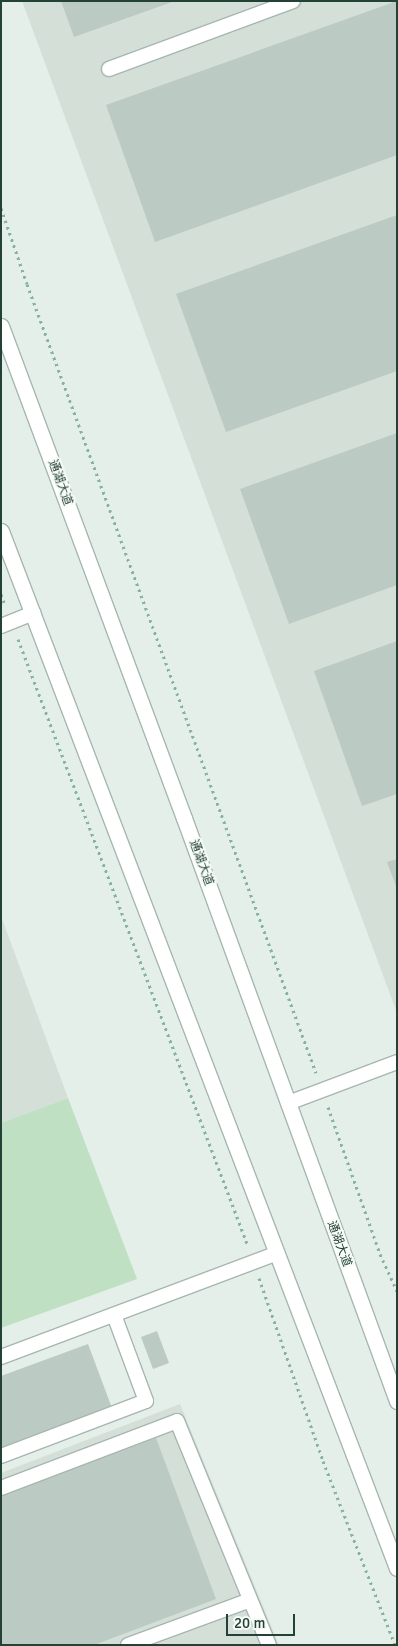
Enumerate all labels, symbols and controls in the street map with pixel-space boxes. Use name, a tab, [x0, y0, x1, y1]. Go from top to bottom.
street label: 通湖大道	[45, 458, 75, 508]
street label: 通湖大道	[186, 838, 216, 888]
street label: 通湖大道	[324, 1219, 354, 1269]
scale bar	[228, 1604, 297, 1636]
text: 20 m	[234, 1614, 265, 1632]

